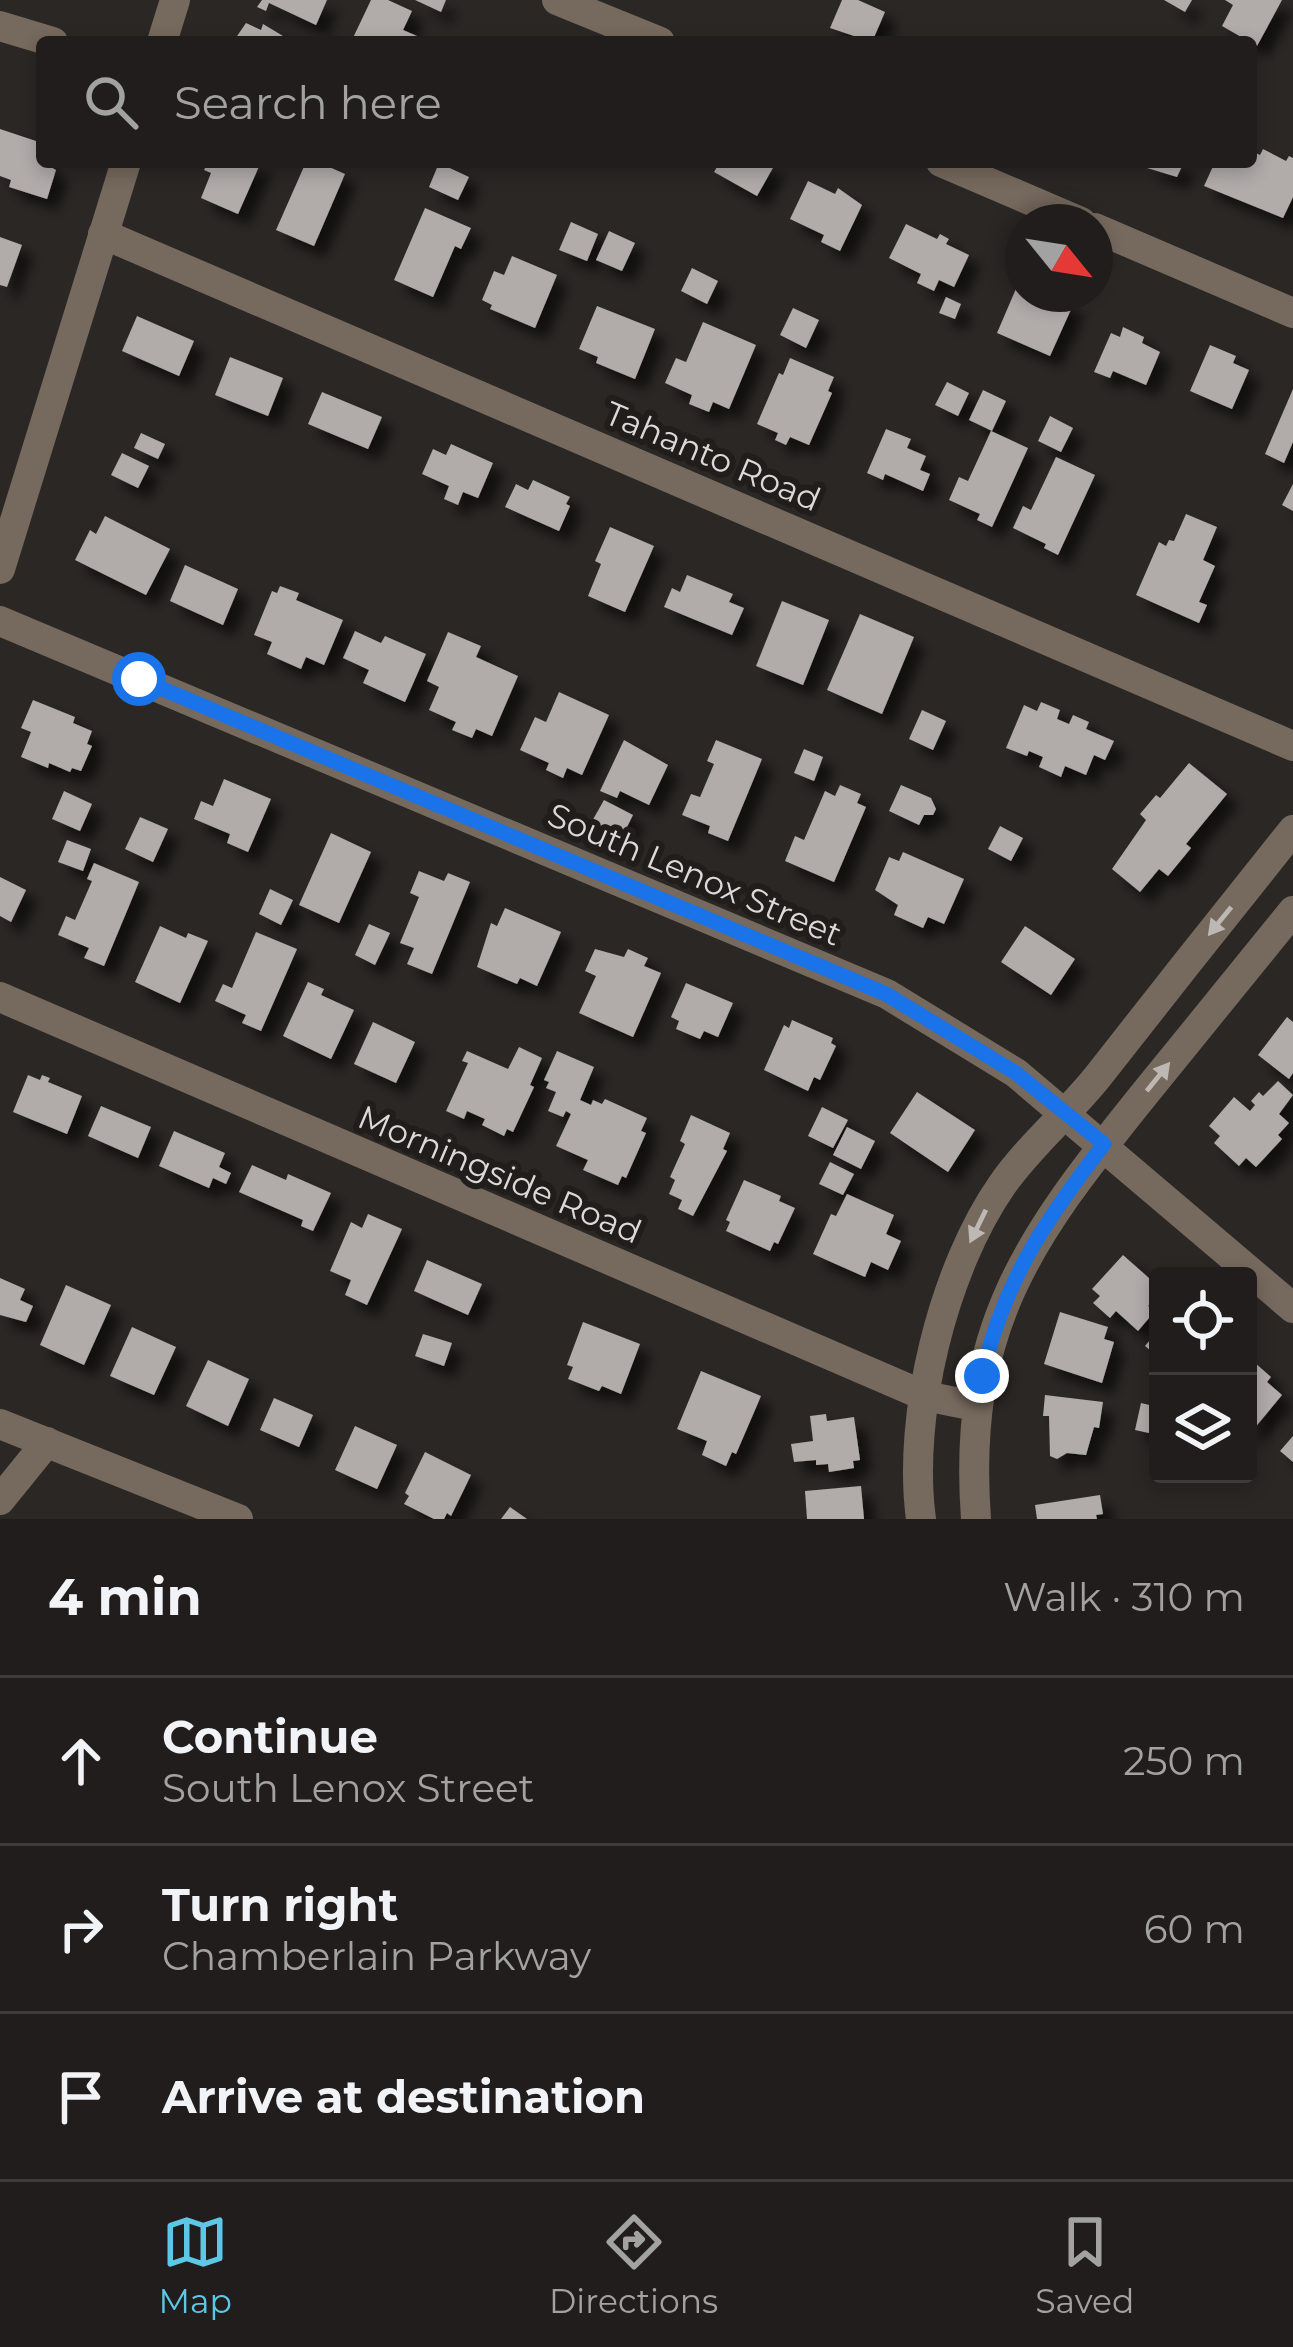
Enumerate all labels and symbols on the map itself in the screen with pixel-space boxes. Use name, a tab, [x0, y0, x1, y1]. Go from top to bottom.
north arrow	[1005, 204, 1113, 312]
street label: Tahanto Road	[599, 393, 827, 519]
route start	[112, 652, 166, 706]
street label: South Lenox Street	[542, 794, 848, 954]
one-way arrow	[1207, 906, 1233, 937]
one-way arrow	[1145, 1062, 1170, 1093]
street label: Morningside Road	[352, 1096, 648, 1252]
one-way arrow	[968, 1209, 988, 1244]
route end	[955, 1349, 1009, 1403]

